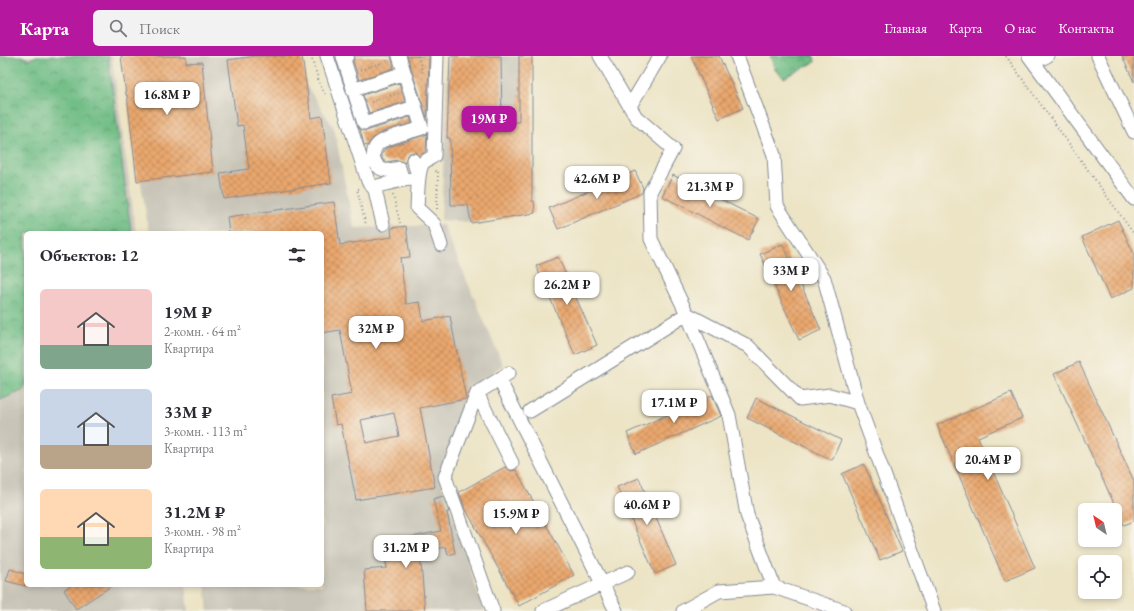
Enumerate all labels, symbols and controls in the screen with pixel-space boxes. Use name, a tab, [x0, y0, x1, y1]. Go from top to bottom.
search box	[93, 10, 373, 46]
text: Карта	[20, 16, 69, 41]
icon: search	[107, 17, 129, 39]
text: Поиск	[139, 19, 180, 38]
text: Главная	[884, 19, 927, 37]
text: Карта	[949, 19, 982, 37]
text: О нас	[1004, 19, 1036, 37]
text: Контакты	[1058, 19, 1114, 37]
pin: 16.8M ₽	[130, 82, 204, 116]
text: 16.8M ₽	[144, 86, 190, 103]
pin: 19M ₽	[461, 106, 517, 140]
text: 19M ₽	[471, 110, 507, 127]
pin: 42.6M ₽	[560, 166, 634, 200]
text: 42.6M ₽	[574, 170, 620, 187]
pin: 21.3M ₽	[673, 174, 747, 208]
text: 21.3M ₽	[687, 178, 733, 195]
text: Объектов: 12	[40, 244, 139, 266]
icon: filters	[286, 244, 308, 266]
pin: 33M ₽	[763, 258, 819, 292]
text: 33M ₽	[773, 262, 809, 279]
pin: 26.2M ₽	[530, 272, 604, 306]
text: 26.2M ₽	[544, 276, 590, 293]
text: 19M ₽	[164, 301, 212, 323]
icon: home	[72, 305, 120, 353]
pin: 32M ₽	[348, 316, 404, 350]
text: 32M ₽	[358, 320, 394, 337]
text: 2-комн. · 64 m²	[164, 323, 241, 340]
text: Квартира	[164, 340, 214, 357]
pin: 17.1M ₽	[637, 390, 711, 424]
text: 17.1M ₽	[651, 394, 697, 411]
text: 33M ₽	[164, 401, 212, 423]
icon: home	[72, 405, 120, 453]
text: 3-комн. · 113 m²	[164, 423, 247, 440]
text: Квартира	[164, 440, 214, 457]
pin: 20.4M ₽	[951, 447, 1025, 481]
text: 20.4M ₽	[965, 451, 1011, 468]
pin: 40.6M ₽	[610, 492, 684, 526]
text: 40.6M ₽	[624, 496, 670, 513]
text: 31.2M ₽	[164, 501, 225, 523]
pin: 15.9M ₽	[479, 501, 553, 535]
north arrow	[1078, 503, 1122, 547]
map controls	[1078, 503, 1122, 599]
icon: home	[72, 505, 120, 553]
text: 15.9M ₽	[493, 505, 539, 522]
text: 3-комн. · 98 m²	[164, 523, 241, 540]
pin: 31.2M ₽	[369, 535, 443, 569]
text: 31.2M ₽	[383, 539, 429, 556]
text: Квартира	[164, 540, 214, 557]
button: locate	[1078, 555, 1122, 599]

